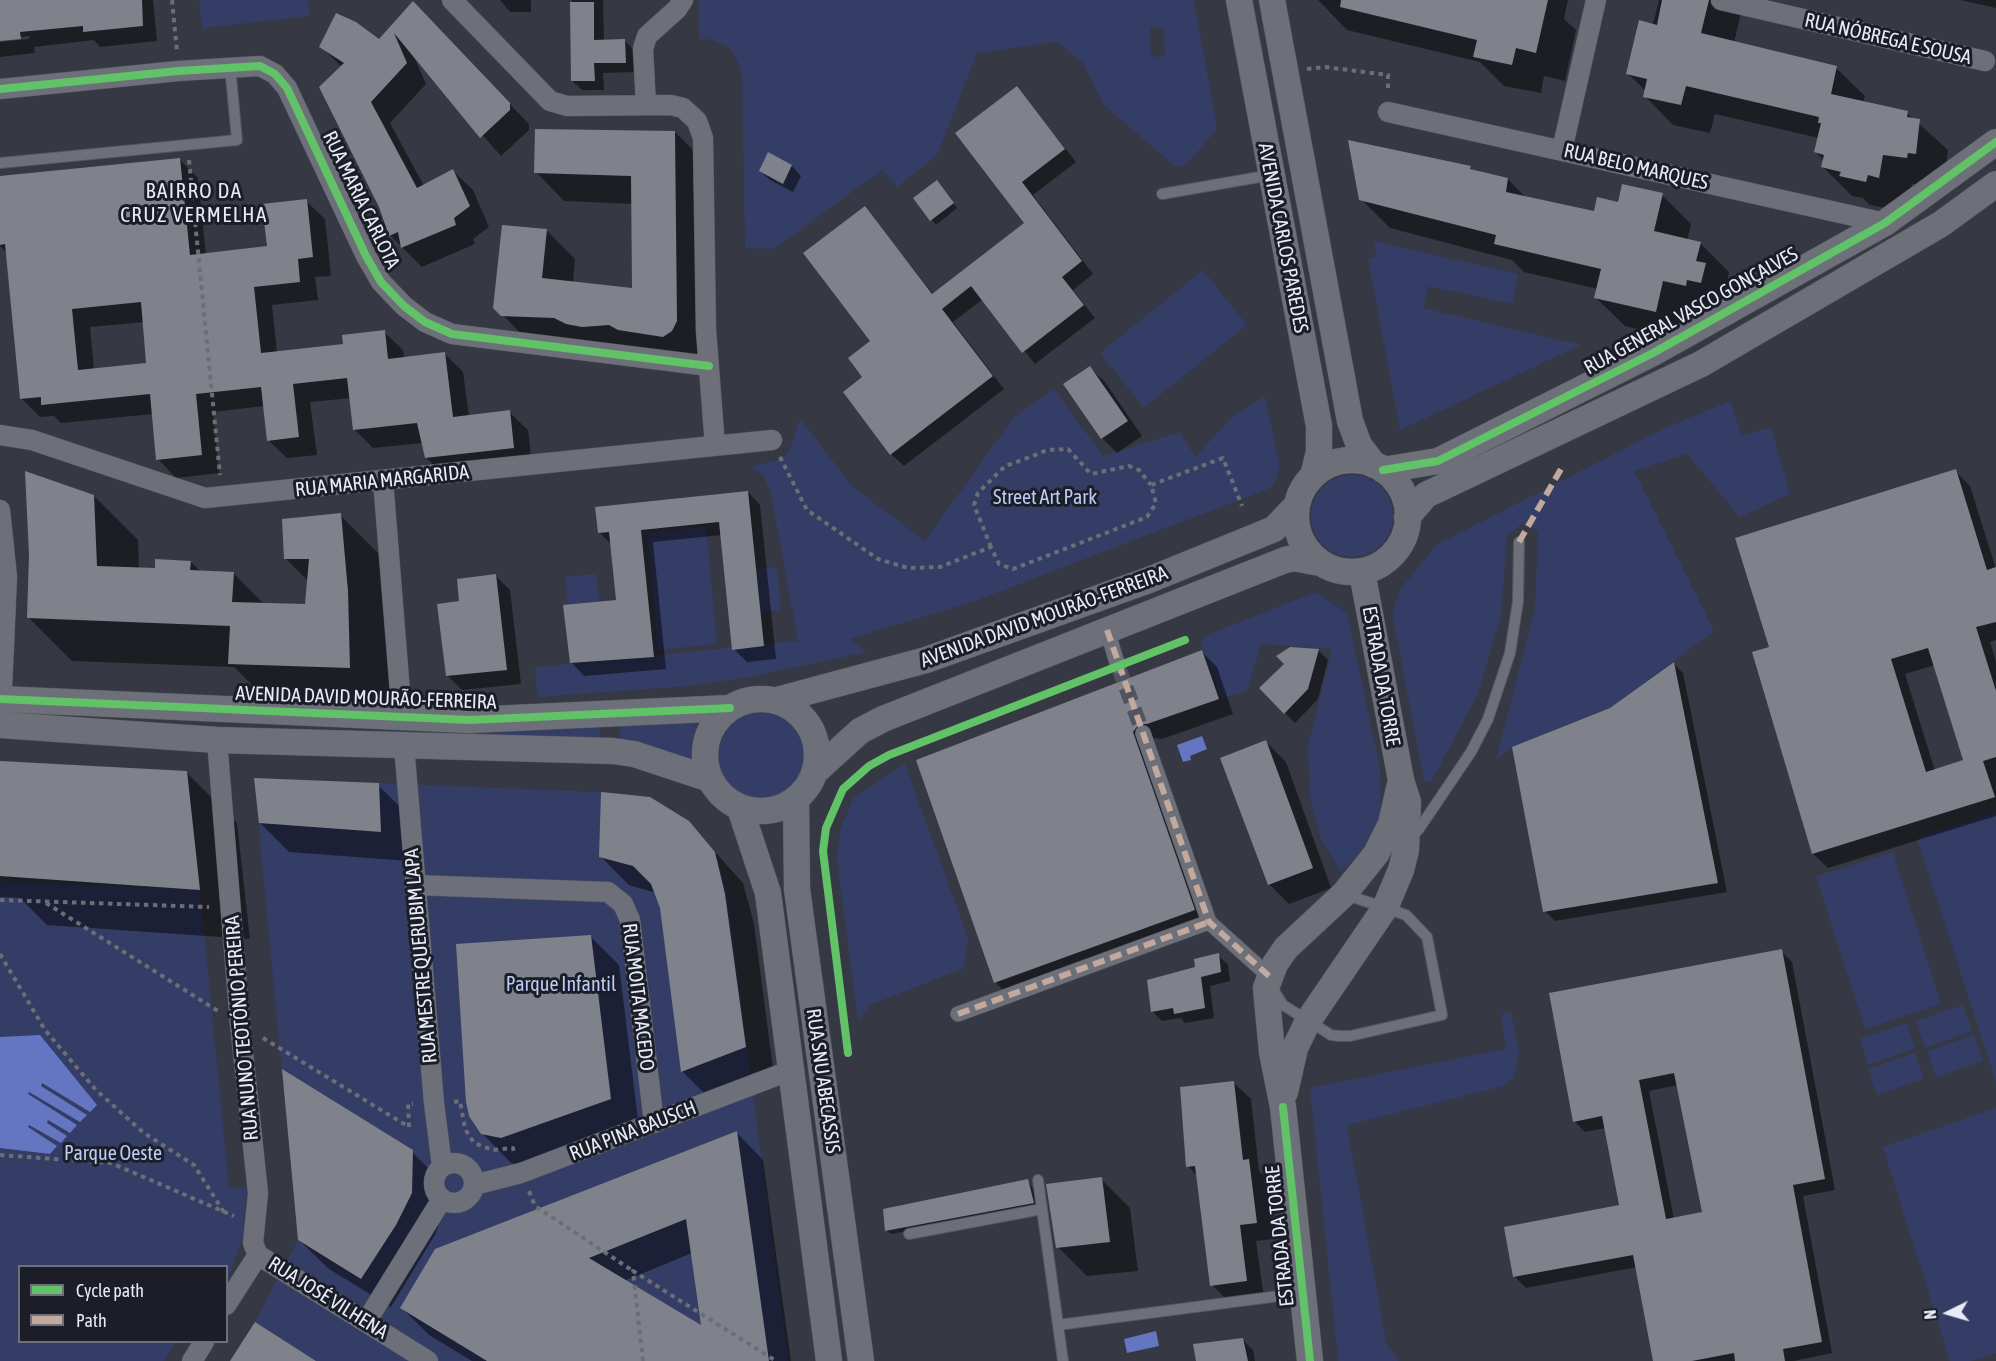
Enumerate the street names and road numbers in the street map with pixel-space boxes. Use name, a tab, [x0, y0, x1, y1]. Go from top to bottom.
street label: RUA NÓBREGA E SOUSA	[1802, 8, 1974, 70]
street label: RUA MARIA CARLOTA	[317, 127, 405, 273]
street label: RUA BELO MARQUES	[1561, 139, 1711, 195]
street label: AVENIDA CARLOS PAREDES	[1253, 141, 1313, 335]
street label: RUA GENERAL VASCO GONÇALVES	[1580, 242, 1802, 380]
street label: RUA MARIA MARGARIDA	[294, 460, 470, 502]
street label: AVENIDA DAVID MOURÃO-FERREIRA	[917, 561, 1171, 673]
street label: ESTRADA DA TORRE	[1357, 604, 1405, 748]
street label: AVENIDA DAVID MOURÃO-FERREIRA	[235, 681, 497, 715]
street label: RUA MESTRE QUERUBIM LAPA	[400, 848, 442, 1064]
street label: RUA NUNO TEOTÓNIO PEREIRA	[220, 914, 264, 1142]
street label: RUA MOITA MACEDO	[617, 922, 659, 1072]
street label: RUA SNU ABECASSIS	[801, 1007, 845, 1155]
street label: RUA PINA BAUSCH	[566, 1096, 700, 1166]
street label: ESTRADA DA TORRE	[1261, 1164, 1299, 1308]
street label: RUA JOSÉ VILHENA	[264, 1252, 392, 1344]

